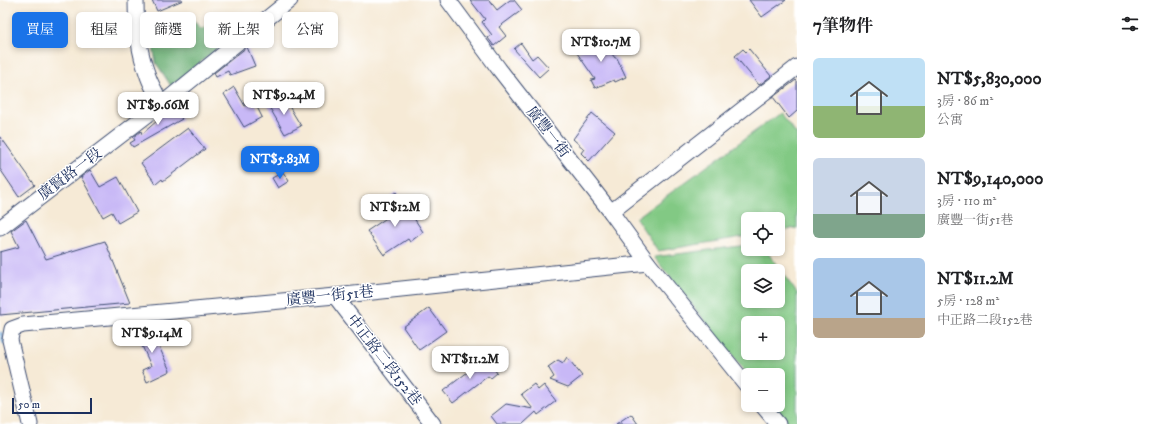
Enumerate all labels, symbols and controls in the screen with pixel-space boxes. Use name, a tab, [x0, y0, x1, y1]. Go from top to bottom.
chip: 買屋	[12, 12, 68, 48]
chip: 租屋	[76, 12, 132, 48]
chip: 篩選	[140, 12, 196, 48]
chip: 新上架	[204, 12, 274, 48]
chip: 公寓	[282, 12, 338, 48]
icon: filters	[1119, 13, 1141, 35]
text: 7筆物件	[813, 15, 873, 37]
pin: NT$10.7M	[560, 29, 642, 63]
text: NT$10.7M	[571, 34, 631, 50]
text: NT$5,830,000	[937, 68, 1042, 90]
icon: home	[845, 74, 893, 122]
pin: NT$9.24M	[243, 82, 325, 116]
text: NT$9.24M	[253, 87, 315, 103]
pin: NT$9.66M	[117, 92, 199, 126]
text: 3房 · 86 m²	[937, 93, 993, 109]
text: NT$9.66M	[127, 97, 189, 113]
street label: 廣豐一街	[522, 103, 574, 161]
text: 公寓	[937, 112, 963, 128]
street label: 廣賢路一段	[34, 144, 106, 204]
pin: NT$5.83M	[239, 146, 321, 180]
text: NT$5.83M	[250, 151, 310, 167]
text: NT$9,140,000	[937, 168, 1043, 190]
icon: home	[845, 174, 893, 222]
text: 3房 · 110 m²	[937, 193, 996, 209]
pin: NT$12M	[362, 194, 428, 228]
text: NT$12M	[370, 199, 420, 215]
map controls	[741, 212, 785, 412]
button: locate	[741, 212, 785, 256]
text: 廣豐一街51巷	[937, 212, 1013, 228]
button: layers	[741, 264, 785, 308]
text: NT$11.2M	[937, 268, 1014, 290]
icon: home	[845, 274, 893, 322]
street label: 廣豐一街51巷	[285, 282, 375, 310]
text: 5房 · 128 m²	[937, 293, 999, 309]
street label: 中正路二段152巷	[343, 311, 425, 409]
text: 中正路二段152巷	[937, 312, 1033, 328]
button: +	[741, 316, 785, 360]
pin: NT$9.14M	[111, 320, 193, 354]
text: NT$9.14M	[121, 325, 183, 341]
pin: NT$11.2M	[429, 346, 511, 380]
text: NT$11.2M	[441, 351, 499, 367]
button: −	[741, 368, 785, 412]
scale bar	[12, 396, 92, 415]
text: 50 m	[18, 398, 40, 412]

